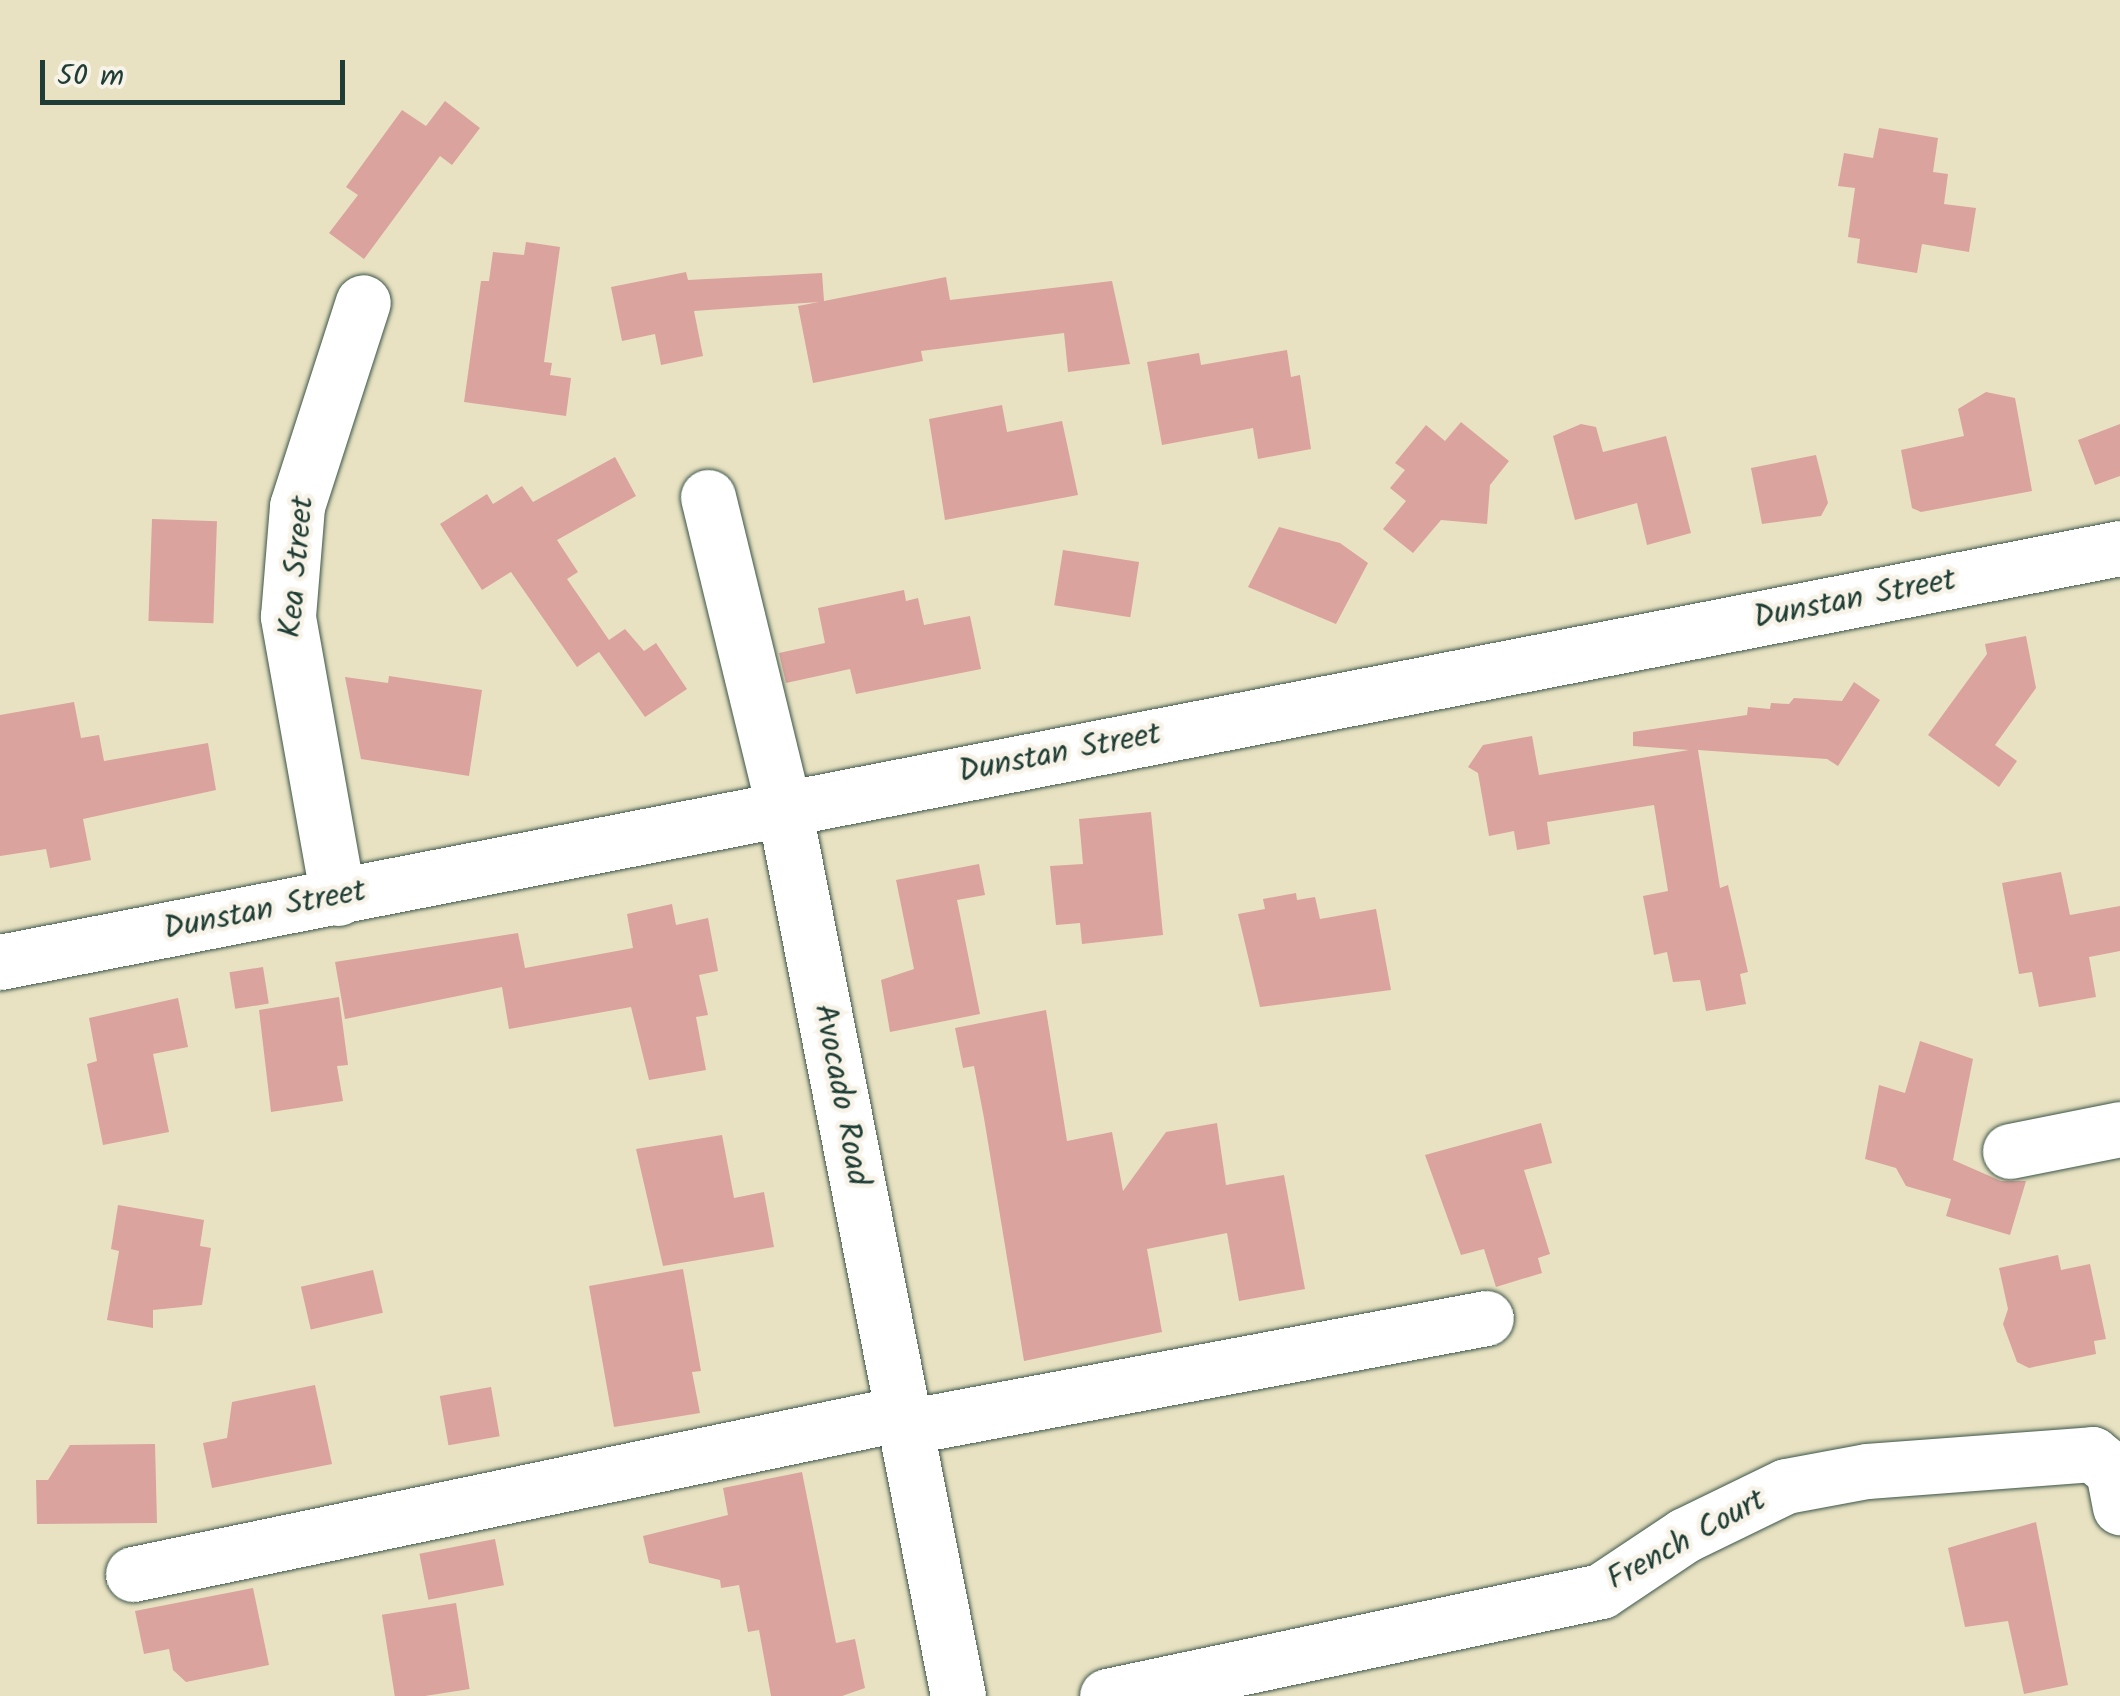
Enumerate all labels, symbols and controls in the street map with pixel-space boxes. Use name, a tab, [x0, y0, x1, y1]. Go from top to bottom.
scale bar	[45, 40, 350, 102]
text: 50 m	[57, 53, 124, 101]
street label: Kea Street	[273, 494, 323, 640]
street label: Dunstan Street	[1751, 562, 1959, 638]
street label: Dunstan Street	[956, 716, 1164, 792]
street label: Dunstan Street	[161, 873, 369, 949]
street label: Avocado Road	[804, 1001, 876, 1189]
street label: French Court	[1601, 1482, 1773, 1600]

